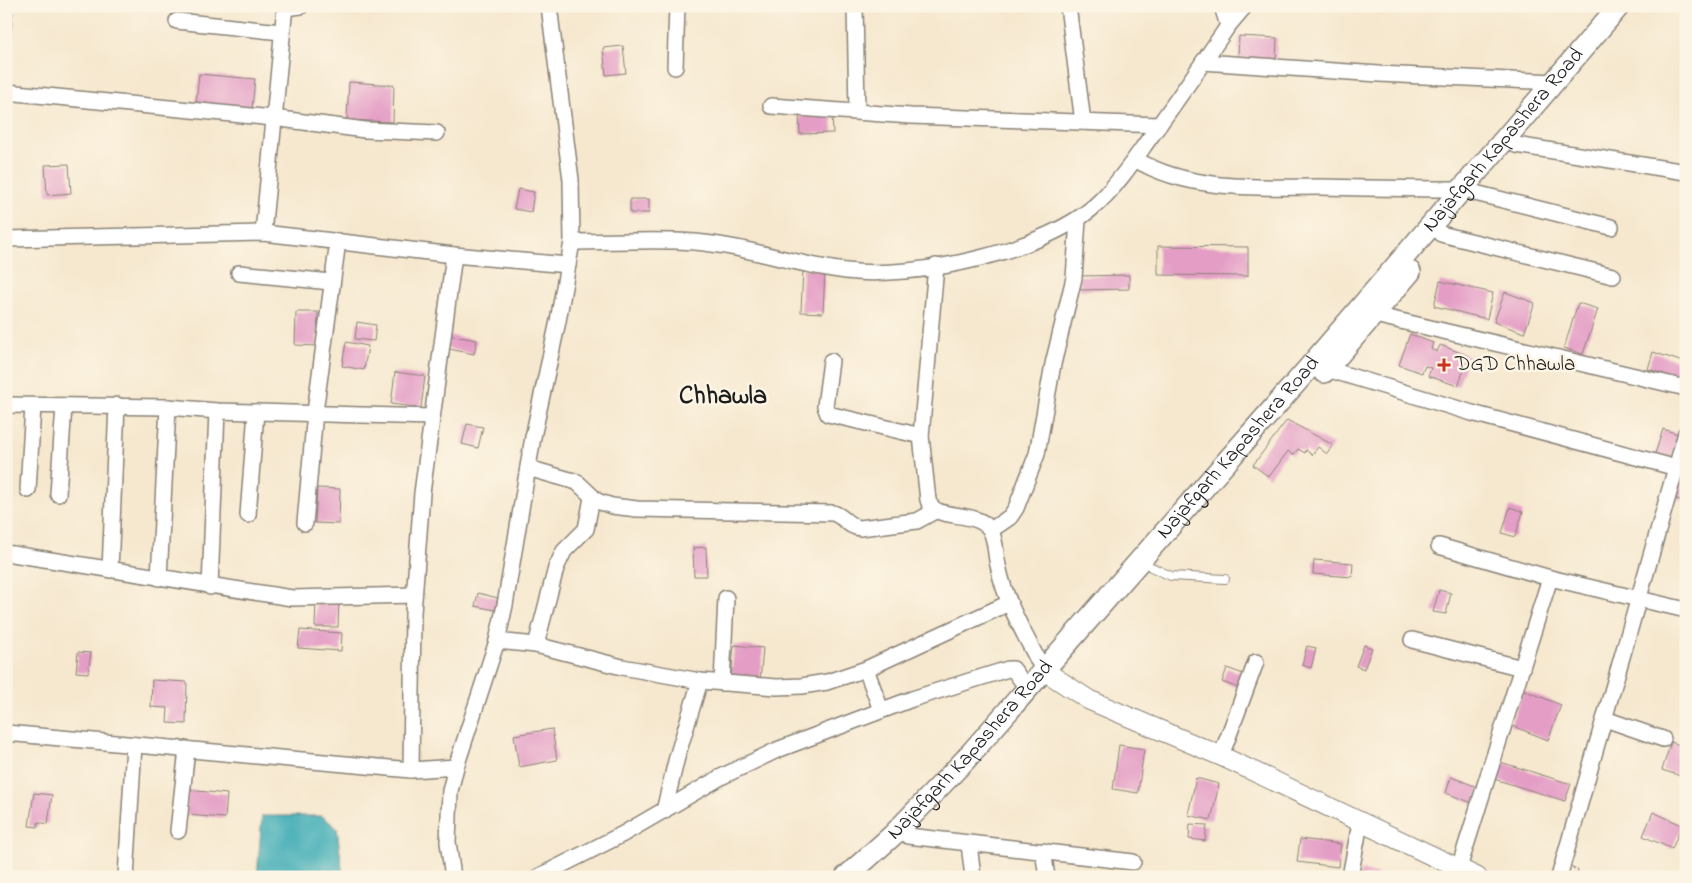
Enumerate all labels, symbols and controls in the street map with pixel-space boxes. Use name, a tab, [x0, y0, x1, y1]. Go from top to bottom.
street label: Najafgarh Kapashera Road	[1416, 41, 1592, 239]
street label: Najafgarh Kapashera Road	[1150, 350, 1327, 546]
place label: DGD Chhawla	[1454, 350, 1575, 380]
marker: DGD Chhawla	[1437, 358, 1451, 372]
district label: Chhawla	[679, 378, 767, 416]
street label: Najafgarh Kapashera Road	[881, 653, 1061, 847]

